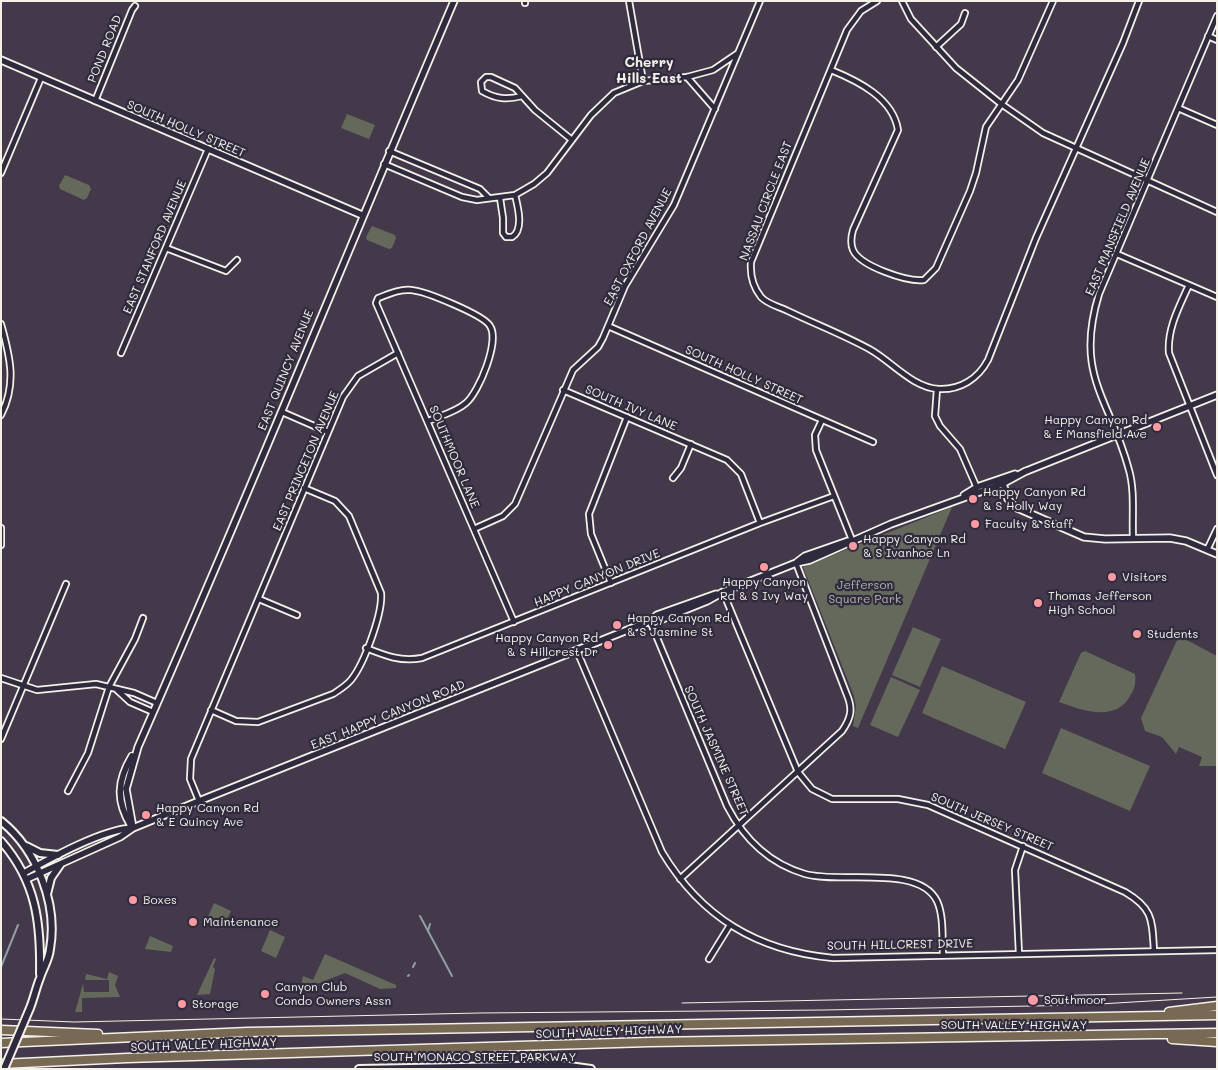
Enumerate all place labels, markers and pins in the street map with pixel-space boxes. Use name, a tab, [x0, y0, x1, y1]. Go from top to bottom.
place label: Happy Canyon Rd & E Mansfield Ave	[1043, 413, 1147, 441]
marker: Happy Canyon Rd & E Mansfield Ave	[1151, 421, 1163, 433]
place label: Happy Canyon Rd & S Holly Way	[983, 485, 1086, 513]
marker: Happy Canyon Rd & S Holly Way	[967, 493, 979, 505]
place label: Faculty & Staff	[985, 517, 1073, 531]
marker: Faculty & Staff	[969, 518, 981, 530]
place label: Happy Canyon Rd & S Ivanhoe Ln	[863, 532, 966, 560]
marker: Happy Canyon Rd & S Ivanhoe Ln	[847, 540, 859, 552]
marker: Happy Canyon Rd & S Ivy Way	[758, 561, 770, 573]
place label: Visitors	[1122, 570, 1167, 584]
marker: Visitors	[1106, 571, 1118, 583]
place label: Happy Canyon Rd & S Ivy Way	[720, 575, 808, 603]
place label: Thomas Jefferson High School	[1048, 589, 1152, 617]
marker: Thomas Jefferson High School	[1032, 597, 1044, 609]
place label: Happy Canyon Rd & S Jasmine St	[627, 611, 730, 639]
marker: Happy Canyon Rd & S Jasmine St	[611, 619, 623, 631]
place label: Students	[1147, 627, 1198, 641]
marker: Students	[1131, 628, 1143, 640]
place label: Happy Canyon Rd & S Hillcrest Dr	[495, 631, 598, 659]
marker: Happy Canyon Rd & S Hillcrest Dr	[602, 639, 614, 651]
place label: Happy Canyon Rd & E Quincy Ave	[156, 801, 259, 829]
marker: Happy Canyon Rd & E Quincy Ave	[140, 809, 152, 821]
place label: Boxes	[143, 893, 177, 907]
marker: Boxes	[127, 894, 139, 906]
place label: Maintenance	[203, 915, 278, 929]
marker: Maintenance	[187, 916, 199, 928]
place label: Canyon Club Condo Owners Assn	[275, 980, 391, 1008]
marker: Canyon Club Condo Owners Assn	[259, 988, 271, 1000]
marker: Southmoor	[1026, 993, 1040, 1007]
place label: Southmoor	[1044, 993, 1106, 1007]
place label: Storage	[192, 997, 239, 1011]
marker: Storage	[176, 998, 188, 1010]

